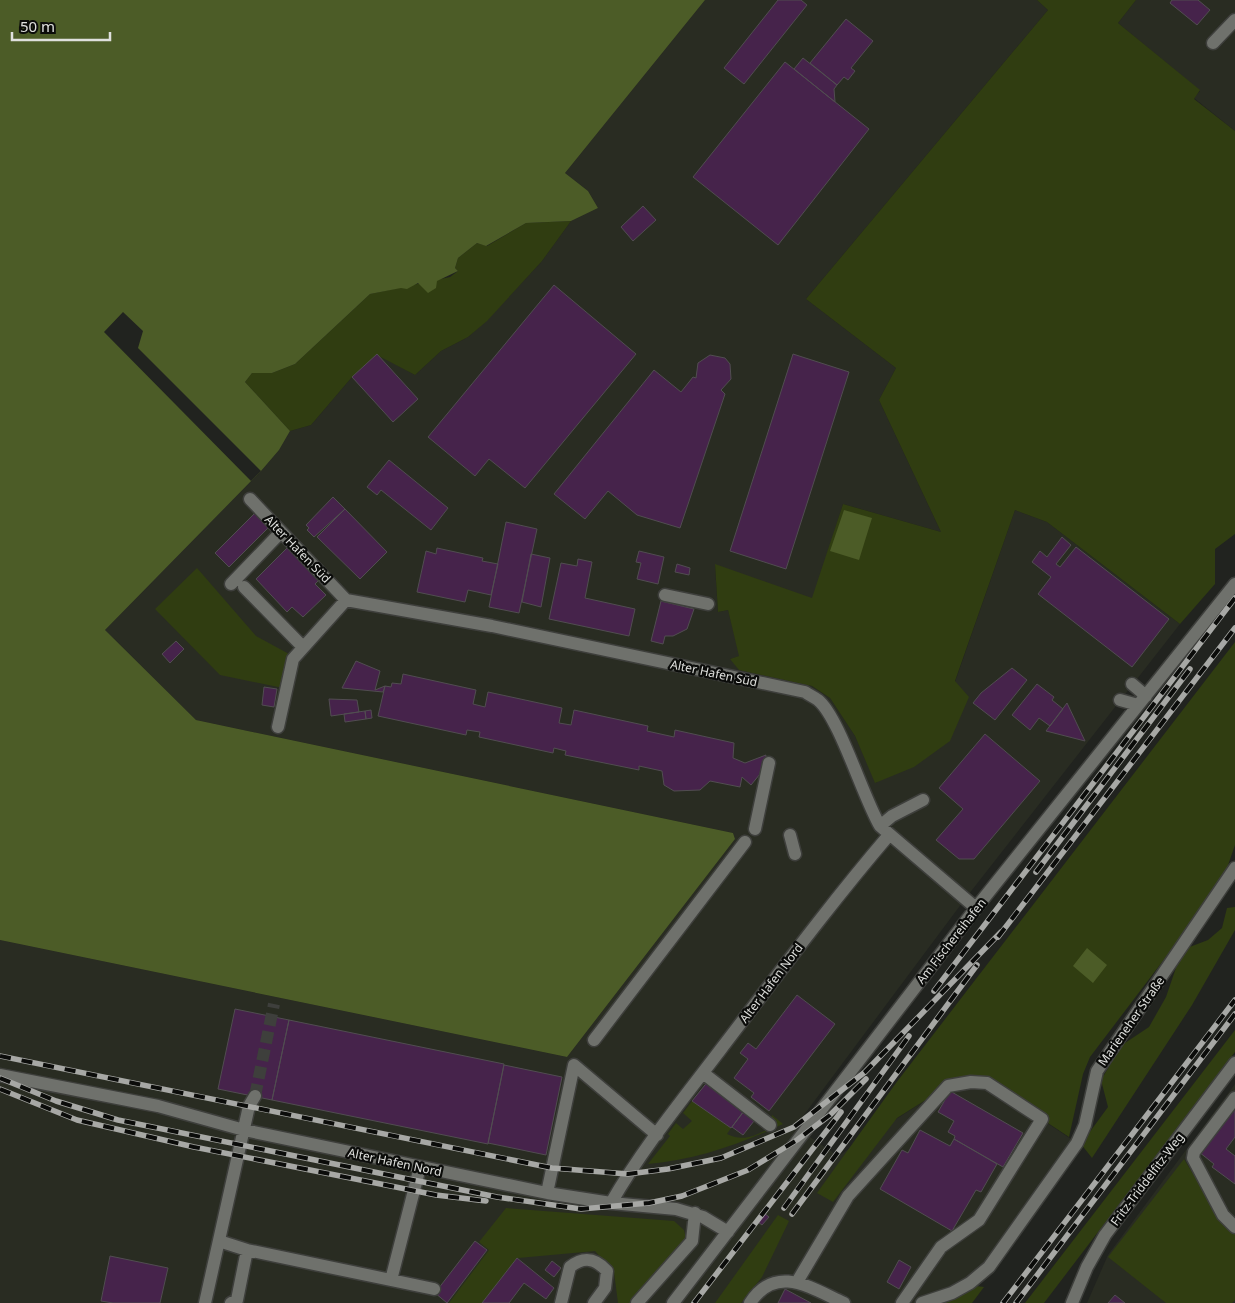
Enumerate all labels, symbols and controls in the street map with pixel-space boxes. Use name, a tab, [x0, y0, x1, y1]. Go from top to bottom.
scale bar	[12, 10, 110, 42]
text: 50 m	[20, 16, 55, 36]
street label: Alter Hafen Süd	[261, 511, 335, 587]
street label: Alter Hafen Süd	[669, 655, 759, 691]
street label: Am Fischereihafen	[912, 895, 990, 987]
street label: Alter Hafen Nord	[735, 940, 807, 1026]
street label: Marieneher Straße	[1094, 973, 1168, 1069]
street label: Fritz-Triddelfitz-Weg	[1106, 1129, 1188, 1229]
street label: Alter Hafen Nord	[347, 1144, 443, 1180]

